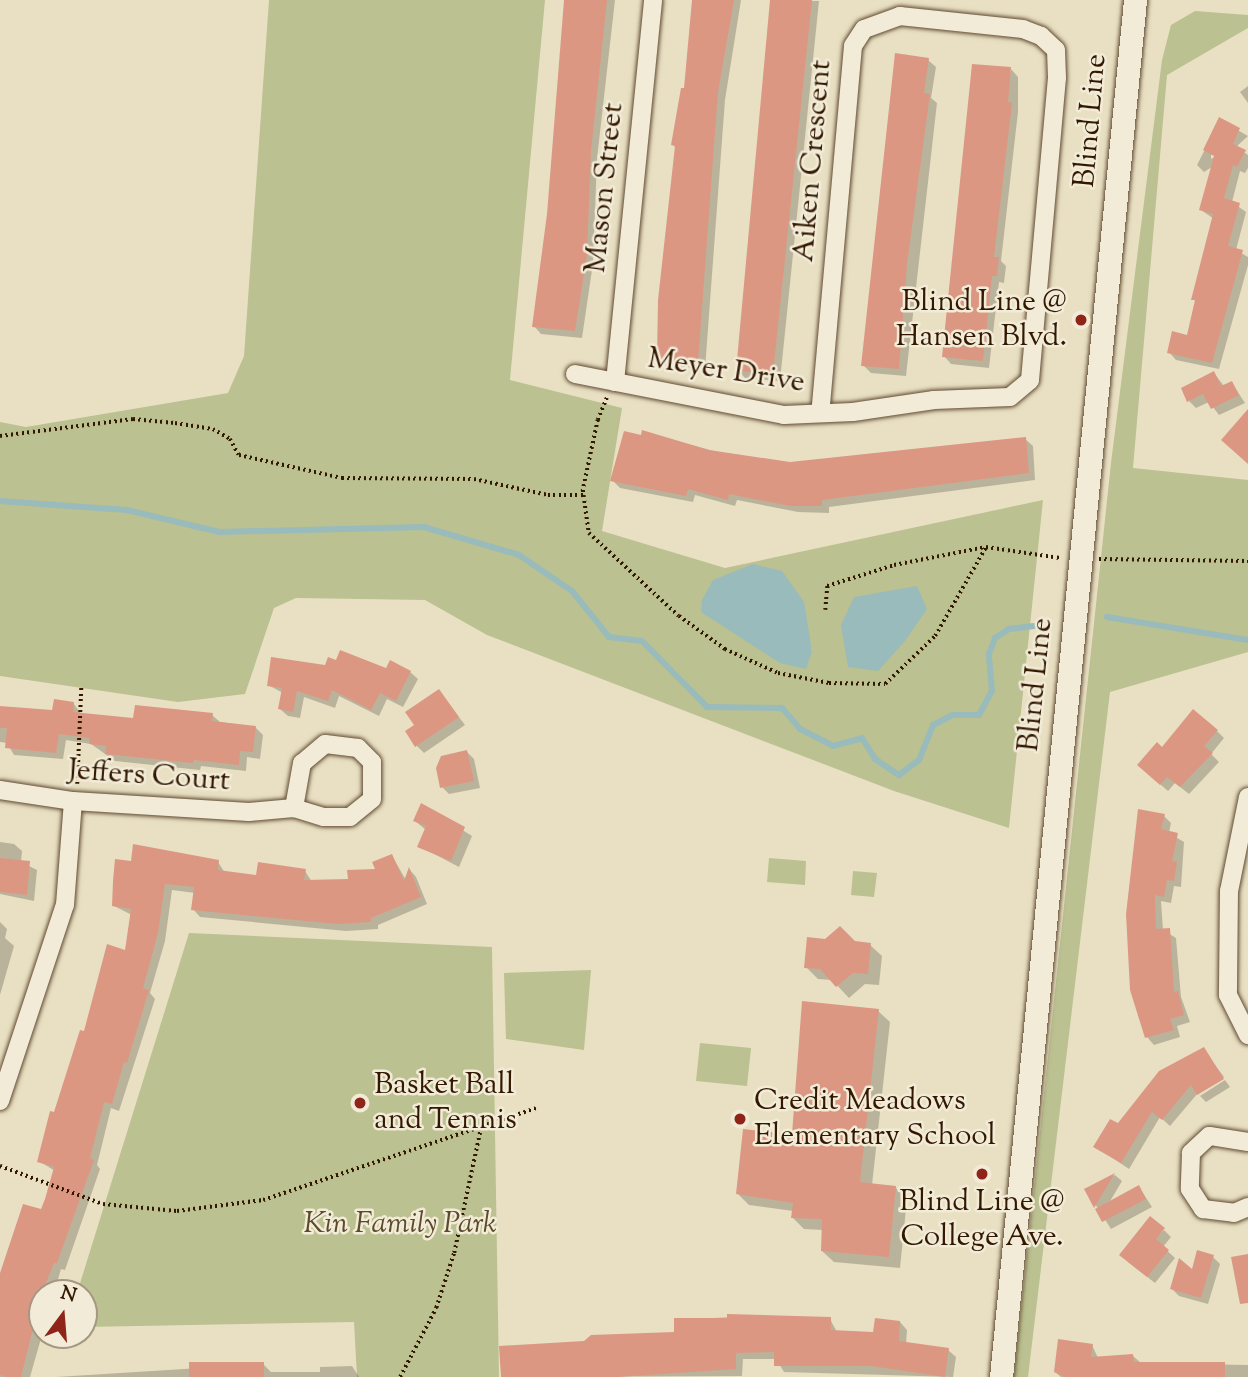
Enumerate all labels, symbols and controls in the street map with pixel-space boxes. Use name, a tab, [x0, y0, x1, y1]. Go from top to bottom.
street label: Blind Line	[1068, 52, 1116, 190]
street label: Aiken Crescent	[787, 58, 841, 264]
street label: Mason Street	[579, 101, 633, 275]
place label: Blind Line @ Hansen Blvd.	[896, 285, 1067, 356]
marker: Blind Line @ Hansen Blvd.	[1073, 312, 1089, 328]
street label: Meyer Drive	[645, 342, 807, 402]
street label: Blind Line	[1012, 616, 1062, 754]
street label: Jeffers Court	[67, 753, 231, 801]
place label: Basket Ball and Tennis	[374, 1068, 517, 1138]
place label: Credit Meadows Elementary School	[754, 1084, 996, 1154]
marker: Basket Ball and Tennis	[352, 1095, 368, 1111]
marker: Credit Meadows Elementary School	[732, 1111, 748, 1127]
marker: Blind Line @ College Ave.	[974, 1166, 990, 1182]
place label: Blind Line @ College Ave.	[899, 1185, 1065, 1256]
park label: Kin Family Park	[303, 1207, 497, 1243]
north arrow	[28, 1279, 98, 1349]
text: N	[57, 1280, 79, 1310]

